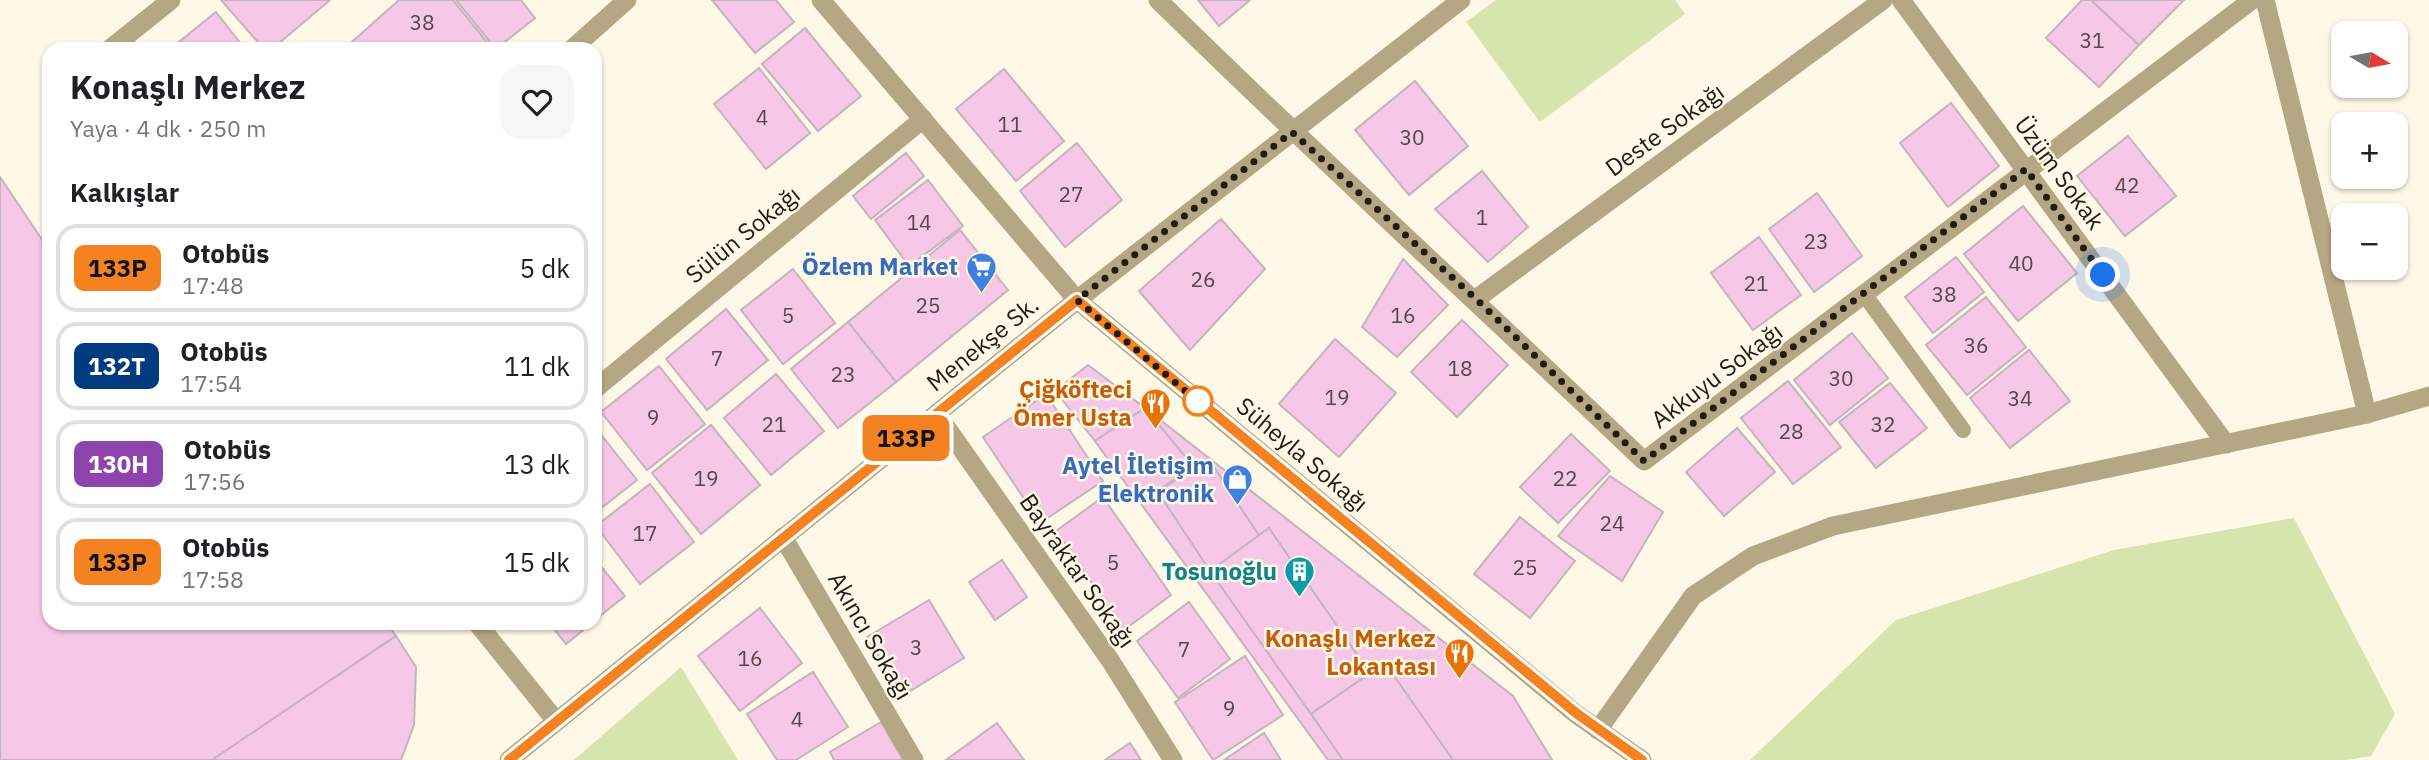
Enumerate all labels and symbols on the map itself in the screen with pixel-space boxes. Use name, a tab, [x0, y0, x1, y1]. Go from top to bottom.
house number: 38	[409, 8, 435, 36]
north arrow	[2331, 21, 2408, 98]
house number: 31	[2079, 26, 2105, 54]
street label: Deste Sokağı	[1599, 75, 1730, 183]
house number: 4	[756, 103, 768, 131]
street label: Üzüm Sokak	[2008, 109, 2112, 236]
house number: 11	[997, 110, 1023, 138]
house number: 30	[1399, 123, 1425, 151]
house number: 42	[2114, 171, 2140, 199]
street label: Sülün Sokağı	[678, 178, 806, 290]
house number: 27	[1058, 180, 1084, 208]
house number: 1	[1476, 203, 1488, 231]
house number: 14	[906, 208, 932, 236]
house number: 23	[1803, 227, 1829, 255]
house number: 40	[2008, 249, 2034, 277]
place label: Özlem Market	[802, 250, 958, 282]
supermarket icon: Özlem Market	[964, 250, 998, 294]
your location	[2085, 257, 2120, 292]
house number: 26	[1190, 265, 1216, 293]
house number: 21	[1743, 269, 1769, 297]
house number: 38	[1931, 280, 1957, 308]
street label: Menekşe Sk.	[920, 288, 1045, 398]
house number: 25	[915, 291, 941, 319]
house number: 5	[782, 301, 794, 329]
house number: 16	[1390, 301, 1416, 329]
street label: Akkuyu Sokağı	[1644, 315, 1789, 435]
house number: 36	[1963, 331, 1989, 359]
house number: 7	[711, 344, 723, 372]
house number: 18	[1447, 354, 1473, 382]
house number: 23	[830, 360, 856, 388]
house number: 30	[1828, 364, 1854, 392]
place label: Çiğköfteci Ömer Usta	[1013, 373, 1132, 433]
house number: 19	[1324, 383, 1350, 411]
house number: 34	[2007, 384, 2033, 412]
unlabelled marker	[1183, 386, 1213, 416]
restaurant icon: Çiğköfteci Ömer Usta	[1138, 387, 1172, 431]
street label: Süheyla Sokağı	[1230, 390, 1375, 519]
house number: 9	[647, 403, 659, 431]
house number: 21	[761, 410, 787, 438]
house number: 32	[1870, 410, 1896, 438]
line badge: 133P	[857, 415, 955, 461]
house number: 28	[1778, 417, 1804, 445]
place label: Aytel İletişim Elektronik	[1062, 449, 1214, 509]
shop icon: Aytel İletişim Elektronik	[1220, 463, 1254, 507]
house number: 19	[693, 464, 719, 492]
house number: 22	[1552, 464, 1578, 492]
street label: Bayraktar Sokağı	[1013, 487, 1143, 654]
house number: 24	[1599, 509, 1625, 537]
house number: 17	[632, 519, 658, 547]
house number: 5	[1107, 548, 1119, 576]
house number: 25	[1512, 553, 1538, 581]
place label: Tosunoğlu	[1162, 555, 1277, 587]
building icon: Tosunoğlu	[1283, 555, 1317, 599]
street label: Akıncı Sokağı	[821, 566, 920, 705]
place label: Konaşlı Merkez Lokantası	[1265, 622, 1436, 682]
house number: 3	[910, 633, 922, 661]
house number: 7	[1178, 635, 1190, 663]
restaurant icon: Konaşlı Merkez Lokantası	[1442, 636, 1476, 680]
house number: 16	[737, 644, 763, 672]
house number: 9	[1223, 694, 1235, 722]
house number: 4	[791, 705, 803, 733]

